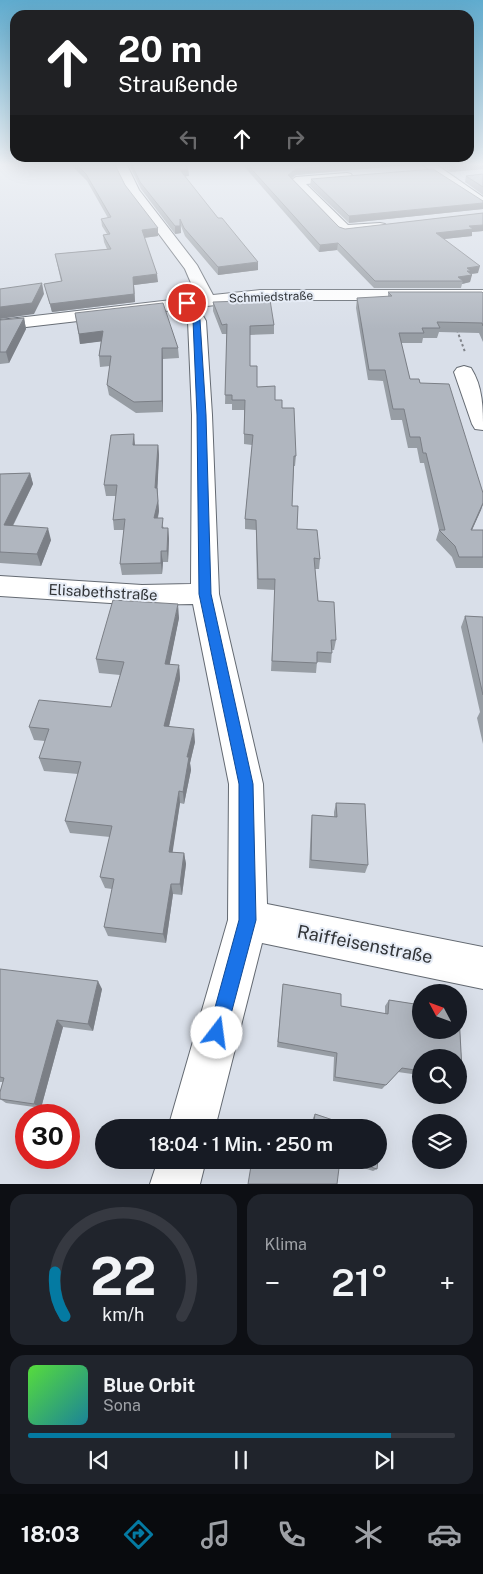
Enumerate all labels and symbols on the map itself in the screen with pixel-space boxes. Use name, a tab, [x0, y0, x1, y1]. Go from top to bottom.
pin	[166, 282, 208, 324]
street label: Schmiedstraße	[229, 289, 314, 305]
street label: Elisabethstraße	[48, 581, 158, 603]
street label: Raiffeisenstraße	[295, 921, 435, 967]
north arrow	[412, 984, 468, 1039]
position arrow	[190, 1006, 242, 1058]
speed limit sign: 30	[15, 1104, 80, 1169]

